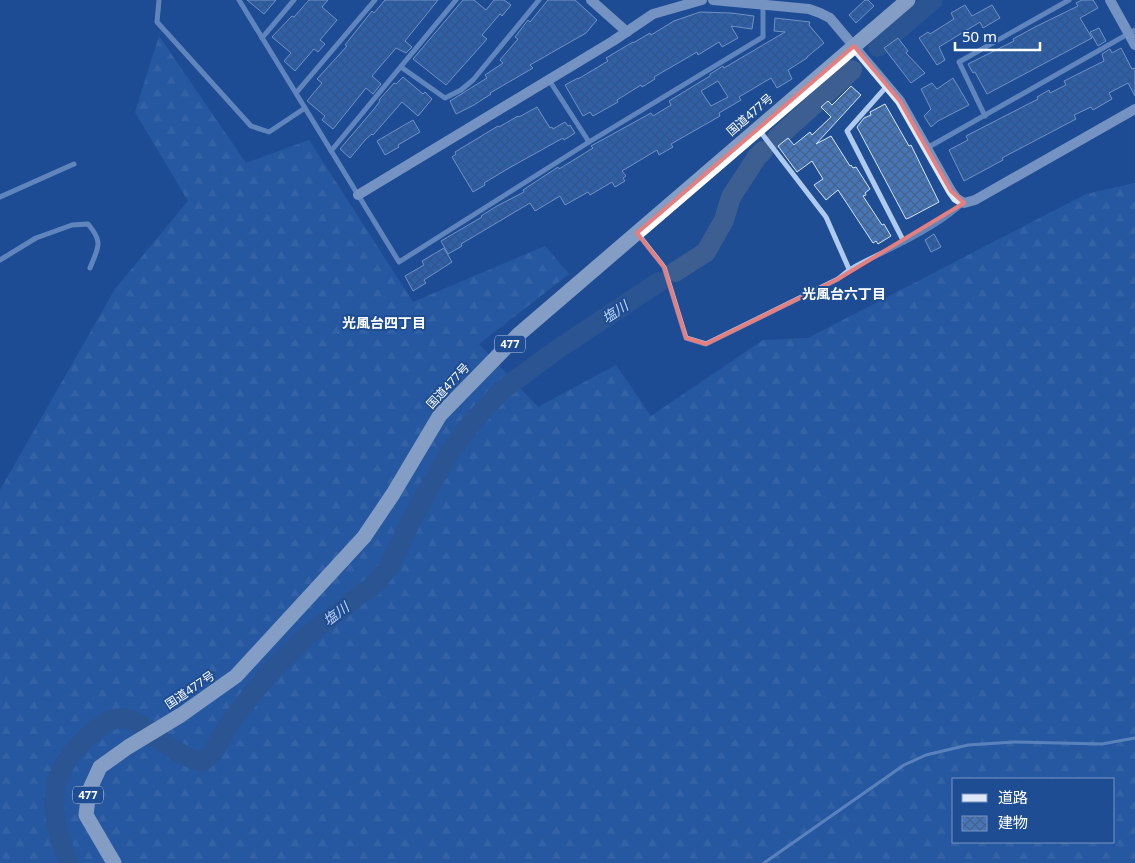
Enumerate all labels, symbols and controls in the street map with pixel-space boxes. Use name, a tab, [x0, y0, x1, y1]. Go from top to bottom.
scale bar	[955, 20, 1040, 52]
text: 50 m	[962, 26, 997, 46]
street label: 国道477号	[723, 90, 777, 140]
district label: 光風台六丁目	[802, 284, 886, 303]
water label: 塩川	[598, 295, 633, 327]
district label: 光風台四丁目	[342, 313, 426, 332]
road number: 477	[495, 336, 525, 352]
street label: 国道477号	[422, 359, 473, 412]
water label: 塩川	[319, 596, 354, 630]
street label: 国道477号	[162, 667, 218, 712]
legend	[952, 778, 1115, 843]
road number: 477	[73, 786, 103, 804]
text: 道路	[998, 787, 1028, 807]
text: 建物	[998, 812, 1028, 832]

